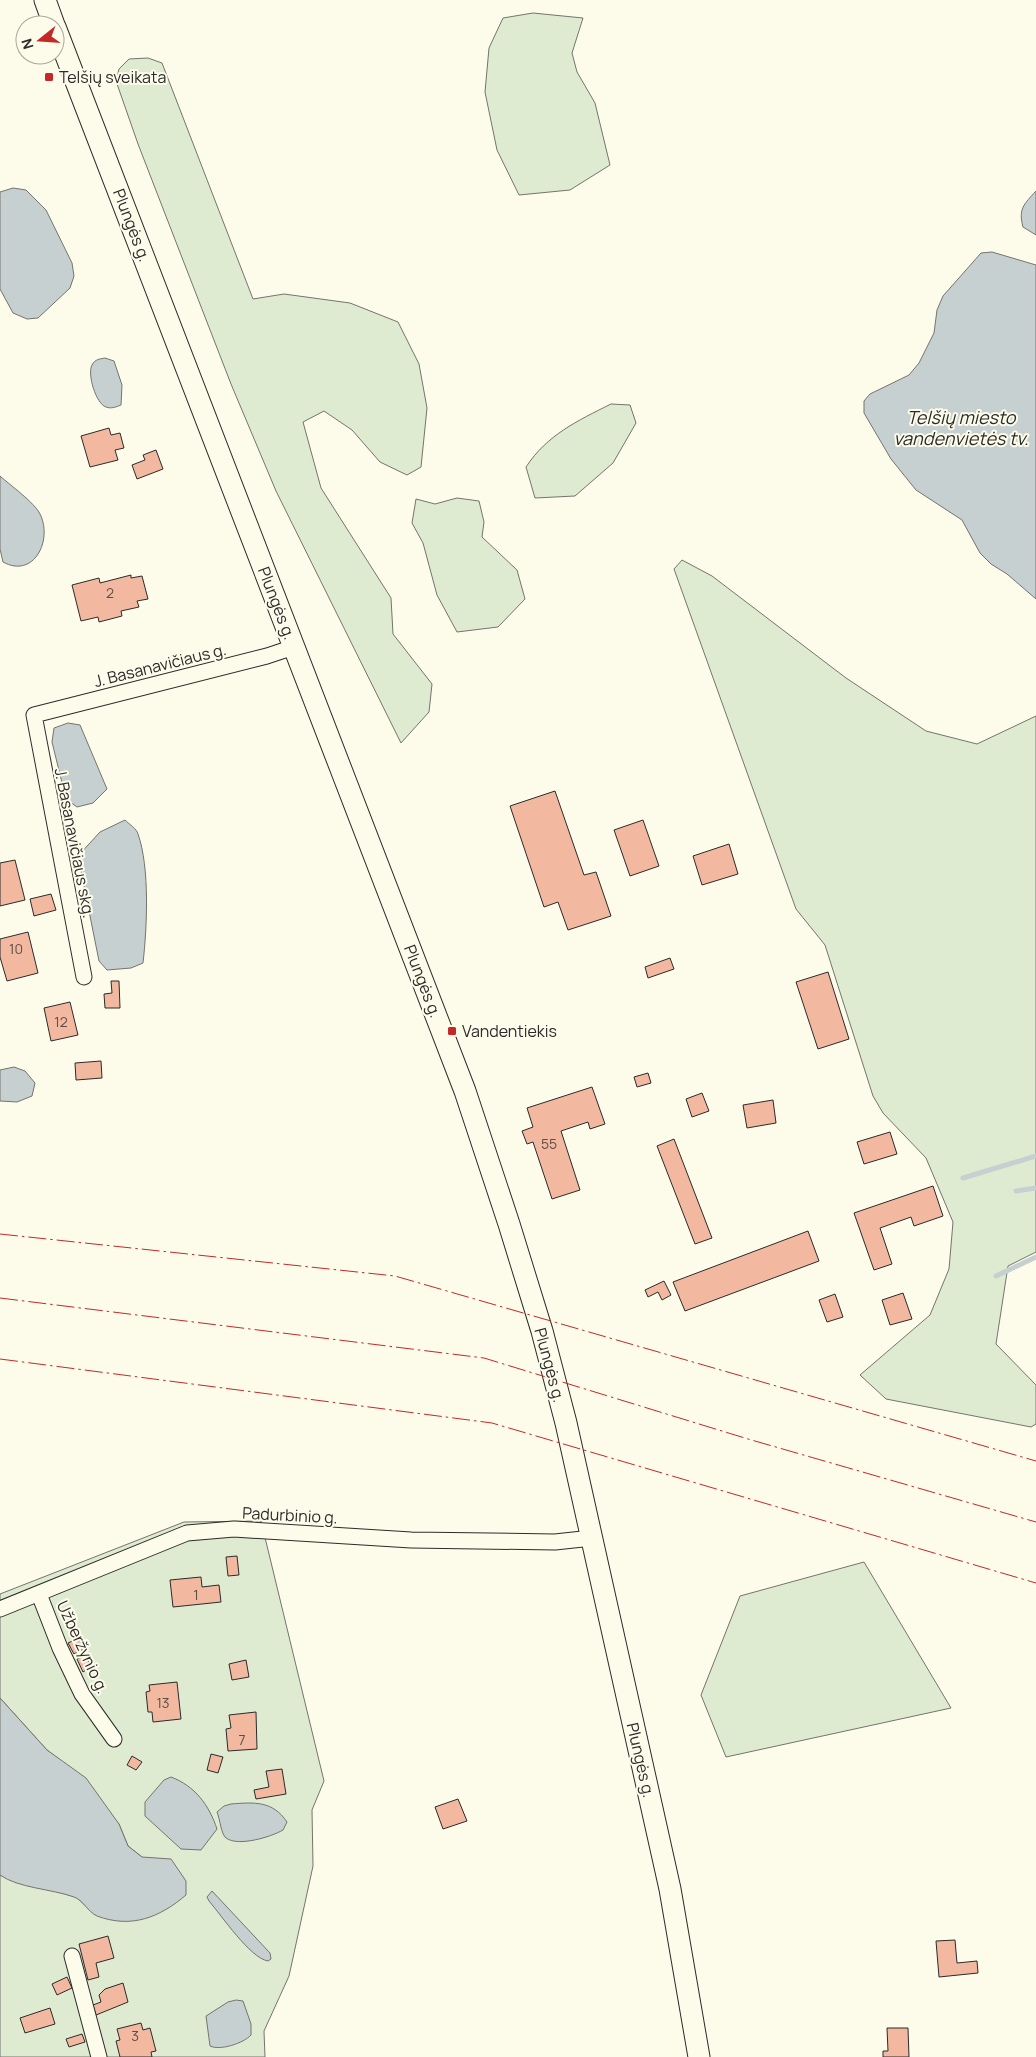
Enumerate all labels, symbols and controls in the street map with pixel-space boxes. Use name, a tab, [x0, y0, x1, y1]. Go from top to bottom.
north arrow	[15, 15, 65, 65]
text: N	[17, 36, 38, 52]
place label: Telšių sveikata	[59, 66, 166, 88]
marker: Telšių sveikata	[43, 71, 55, 83]
street label: Plungės g.	[108, 185, 156, 265]
water label: Telšių miesto vandenvietės tv.	[894, 405, 1028, 450]
street label: Plungės g.	[253, 563, 301, 643]
house number: 2	[106, 583, 114, 602]
street label: J. Basanavičiaus g.	[92, 638, 228, 692]
street label: J. Basanavičiaus skg.	[50, 766, 100, 920]
house number: 10	[9, 939, 23, 958]
street label: Plungės g.	[399, 941, 447, 1021]
house number: 12	[54, 1012, 68, 1031]
place label: Vandentiekis	[462, 1020, 557, 1042]
marker: Vandentiekis	[446, 1025, 458, 1037]
house number: 55	[541, 1134, 557, 1153]
street label: Plungės g.	[529, 1325, 571, 1405]
street label: Padurbinio g.	[242, 1502, 338, 1528]
house number: 1	[193, 1585, 199, 1604]
street label: Užberžynio g.	[52, 1597, 114, 1697]
house number: 13	[156, 1693, 170, 1712]
street label: Plungės g.	[622, 1720, 660, 1800]
house number: 7	[238, 1730, 246, 1749]
house number: 3	[131, 2026, 139, 2045]

